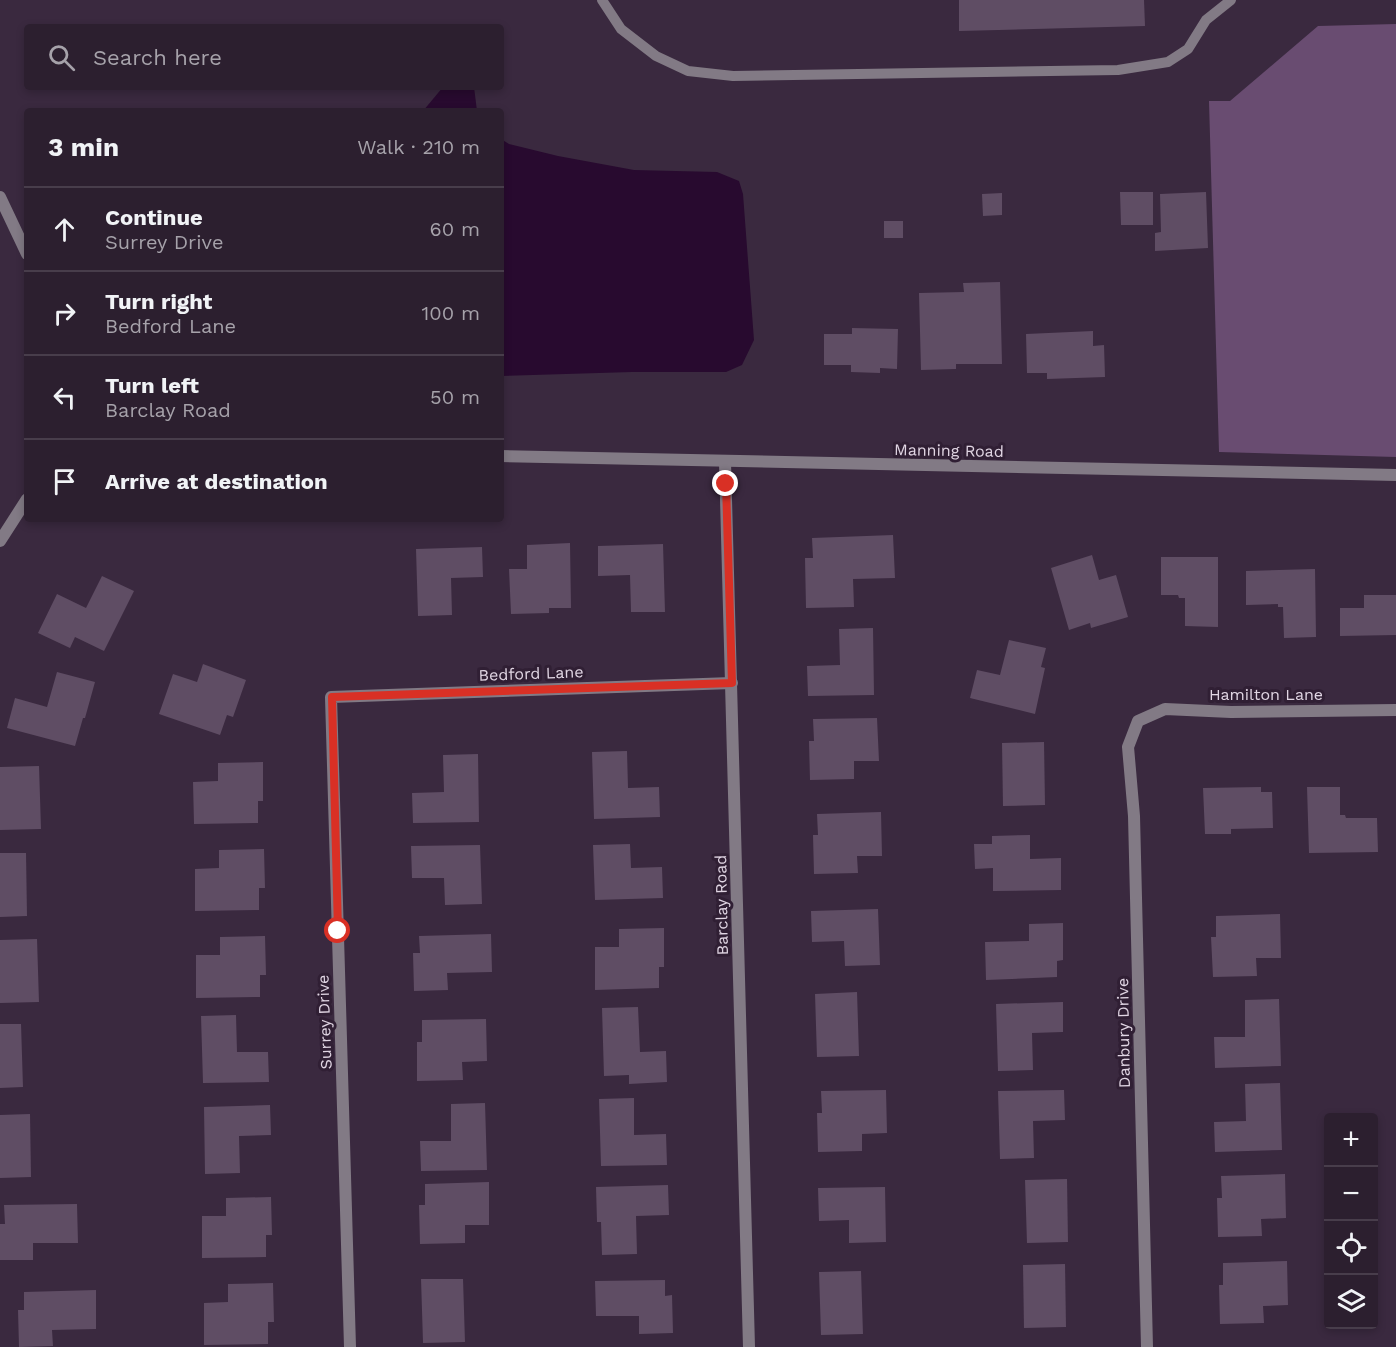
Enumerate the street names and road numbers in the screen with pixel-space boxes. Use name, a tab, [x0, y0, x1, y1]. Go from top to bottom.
street label: Manning Road	[894, 440, 1004, 461]
street label: Bedford Lane	[478, 662, 584, 685]
street label: Hamilton Lane	[1209, 685, 1323, 704]
street label: Barclay Road	[711, 855, 732, 955]
street label: Surrey Drive	[313, 974, 336, 1070]
street label: Danbury Drive	[1113, 978, 1134, 1088]

